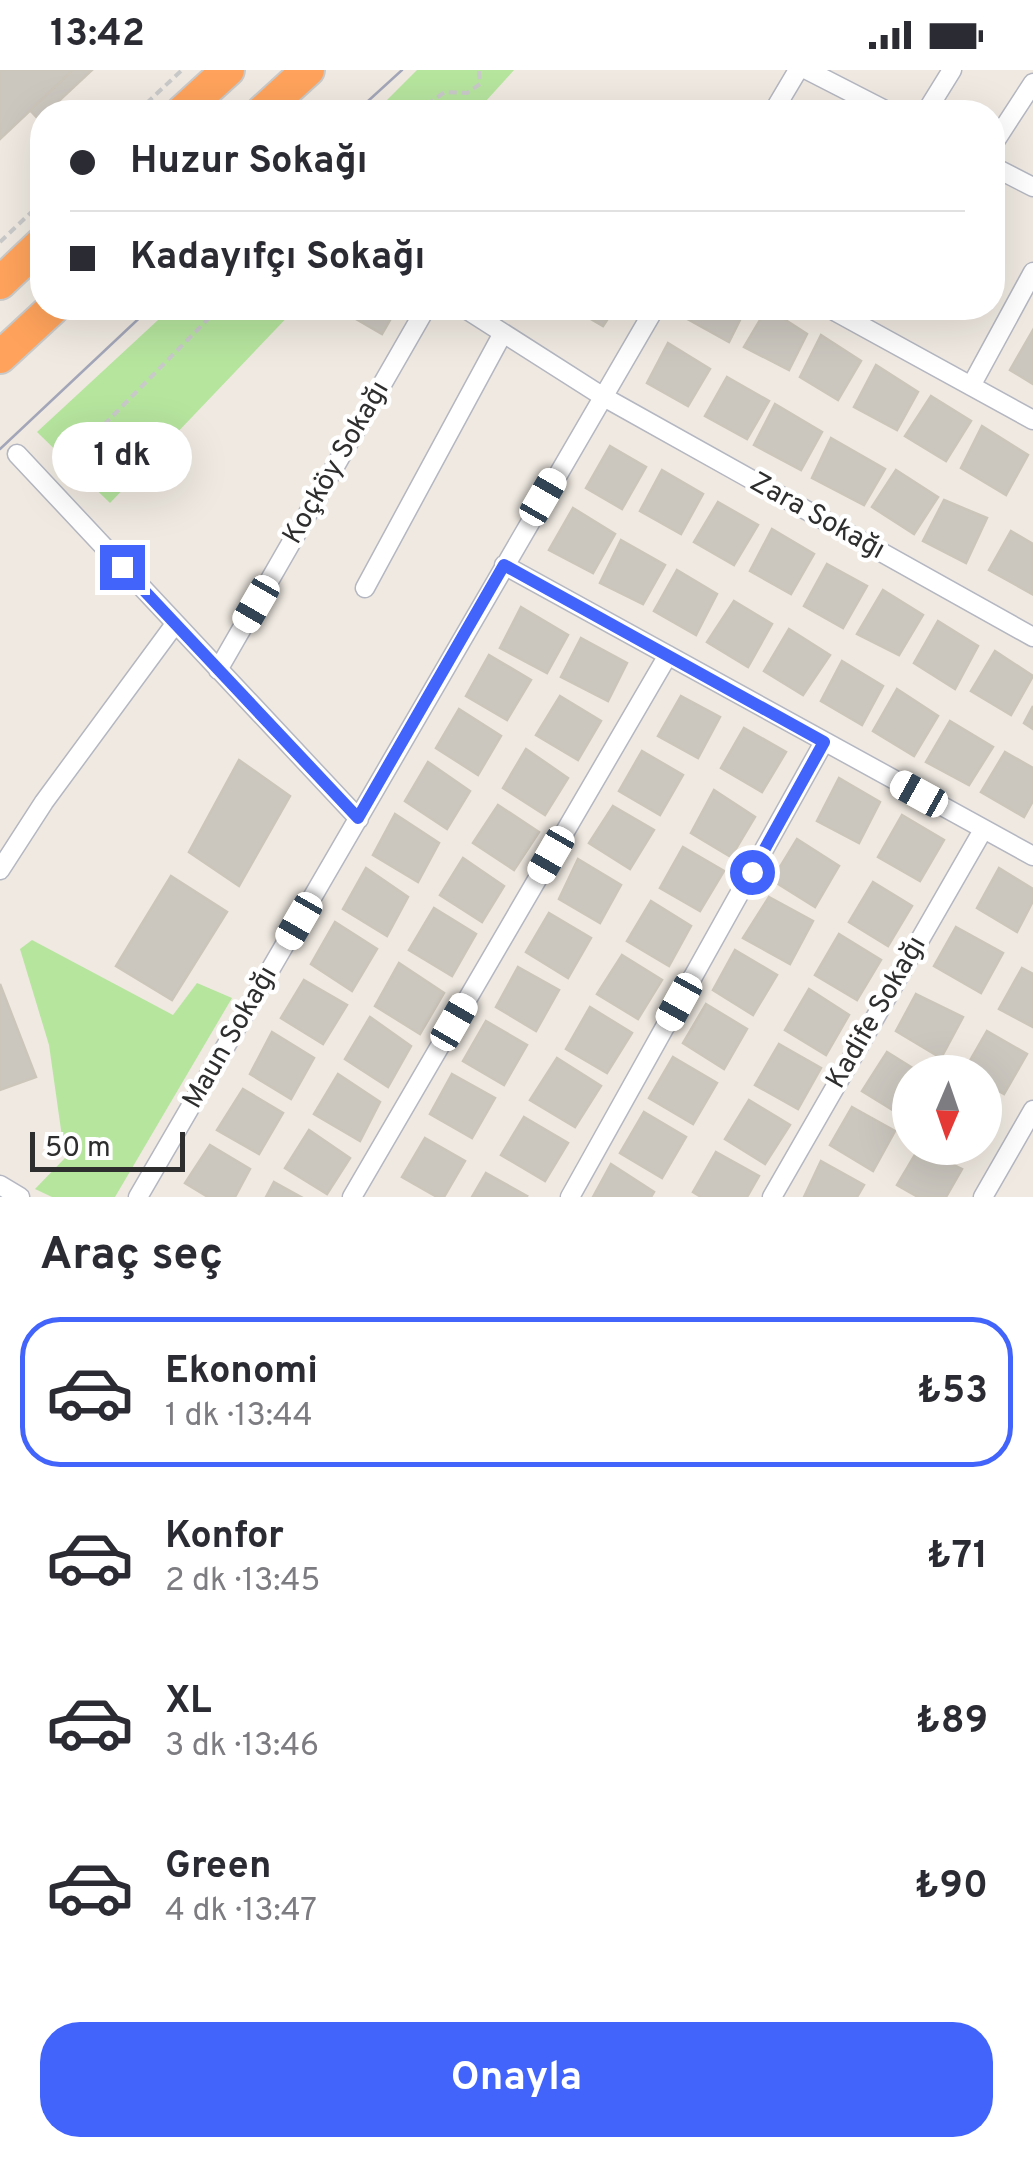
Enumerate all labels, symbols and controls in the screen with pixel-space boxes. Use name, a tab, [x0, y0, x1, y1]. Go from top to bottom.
text: 13:42	[50, 11, 145, 60]
text: Huzur Sokağı	[130, 138, 368, 187]
text: Kadayıfçı Sokağı	[130, 234, 425, 283]
street label: Koçköy Sokağı	[276, 375, 398, 551]
callout: 1 dk	[52, 422, 192, 492]
text: 1 dk	[93, 437, 151, 477]
car	[515, 464, 571, 530]
street label: Zara Sokağı	[743, 465, 891, 569]
route end	[100, 545, 145, 590]
car	[228, 571, 284, 637]
car	[885, 766, 953, 822]
car	[523, 822, 579, 888]
route start	[730, 850, 775, 895]
car	[271, 888, 327, 954]
street label: Kadife Sokağı	[819, 930, 935, 1096]
street label: Maun Sokağı	[176, 960, 286, 1116]
car	[651, 968, 707, 1036]
car	[426, 989, 482, 1055]
north arrow	[892, 1055, 1002, 1165]
map controls	[892, 1055, 1002, 1165]
scale bar	[30, 1127, 185, 1172]
text: 50 m	[45, 1131, 111, 1167]
text: Araç seç	[40, 1228, 223, 1285]
icon: car	[45, 1347, 135, 1437]
text: Ekonomi	[165, 1348, 318, 1397]
text: ₺53	[917, 1368, 988, 1417]
text: 1 dk · 13:44	[165, 1397, 313, 1437]
icon: car	[45, 1512, 135, 1602]
text: Konfor	[165, 1513, 284, 1562]
text: ₺71	[927, 1533, 988, 1582]
text: 2 dk · 13:45	[165, 1562, 320, 1602]
icon: car	[45, 1677, 135, 1767]
text: XL	[165, 1678, 212, 1727]
text: ₺89	[916, 1698, 988, 1747]
text: 3 dk · 13:46	[165, 1727, 319, 1767]
icon: car	[45, 1842, 135, 1932]
text: Green	[165, 1843, 271, 1892]
text: ₺90	[915, 1863, 988, 1912]
text: 4 dk · 13:47	[165, 1892, 317, 1932]
button: Onayla	[40, 2022, 993, 2137]

